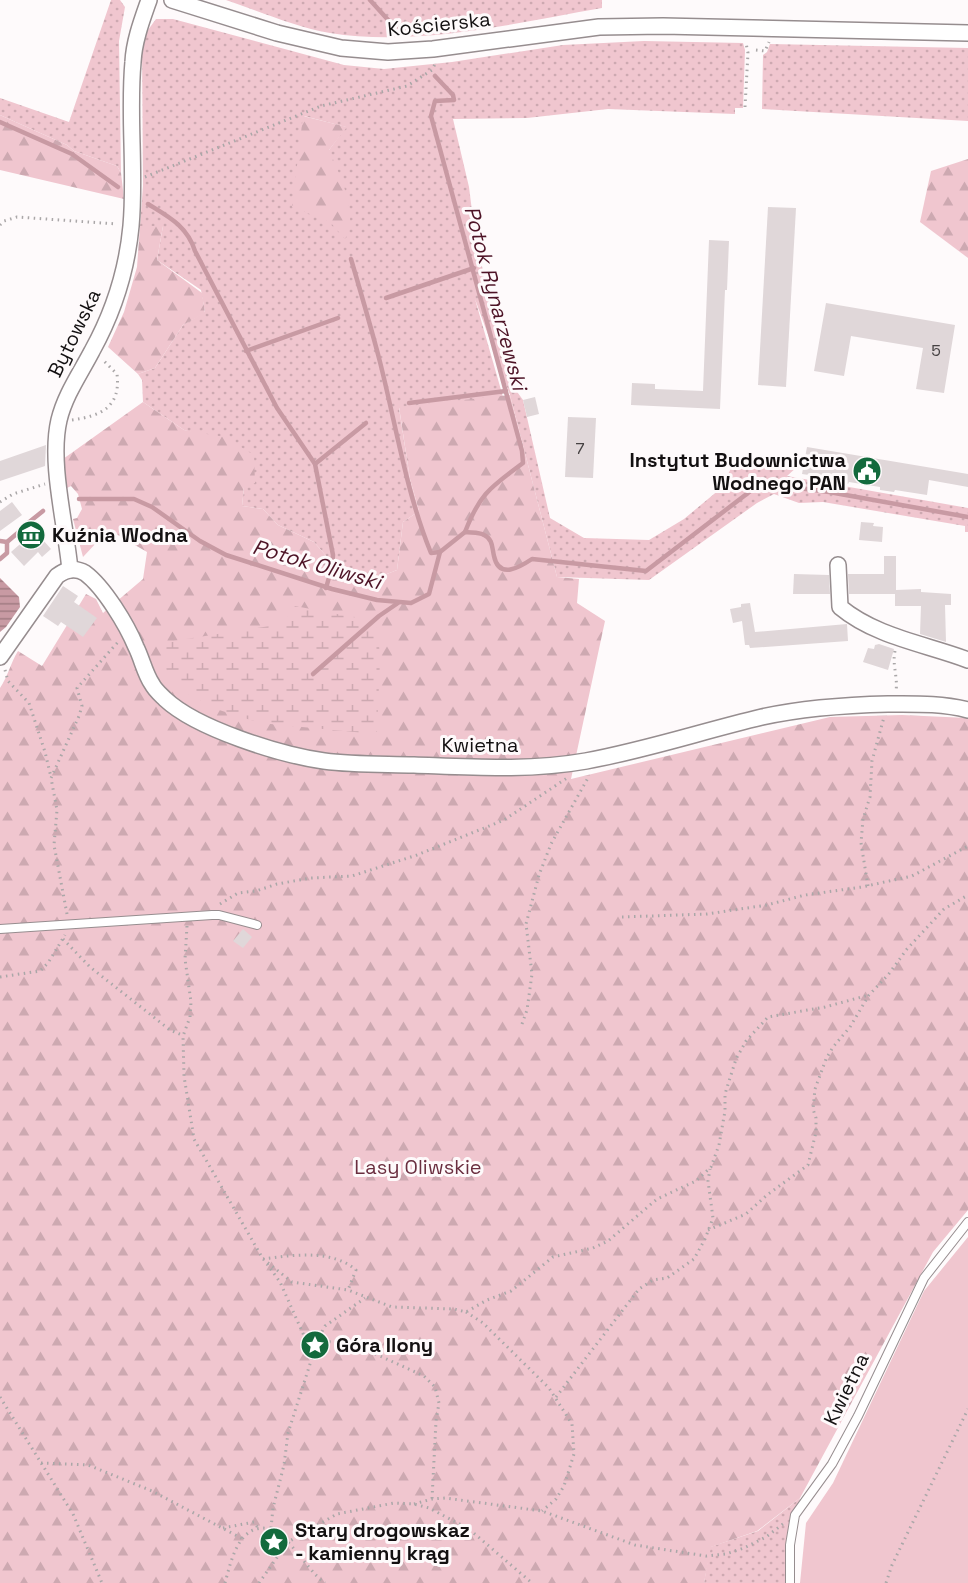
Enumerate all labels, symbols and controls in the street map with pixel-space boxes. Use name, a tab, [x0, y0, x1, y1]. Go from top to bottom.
street label: Kościerska	[386, 6, 492, 42]
water label: Potok Rynarzewski	[458, 203, 534, 396]
street label: Bytowska	[41, 285, 107, 381]
house number: 5	[931, 340, 941, 361]
house number: 7	[575, 438, 585, 459]
place label: Instytut Budownictwa Wodnego PAN	[629, 447, 846, 496]
public building icon: Instytut Budownictwa Wodnego PAN	[851, 455, 883, 487]
museum icon: Kuźnia Wodna	[15, 519, 47, 551]
place label: Kuźnia Wodna	[52, 522, 188, 548]
water label: Potok Oliwski	[250, 533, 387, 596]
street label: Kwietna	[441, 732, 519, 758]
park label: Lasy Oliwskie	[354, 1154, 482, 1180]
place icon: Góra Ilony	[299, 1329, 331, 1361]
place label: Góra Ilony	[336, 1332, 433, 1358]
street label: Kwietna	[817, 1349, 875, 1429]
place label: Stary drogowskaz - kamienny krąg	[295, 1517, 470, 1566]
place icon: Stary drogowskaz - kamienny krąg	[258, 1526, 290, 1558]

